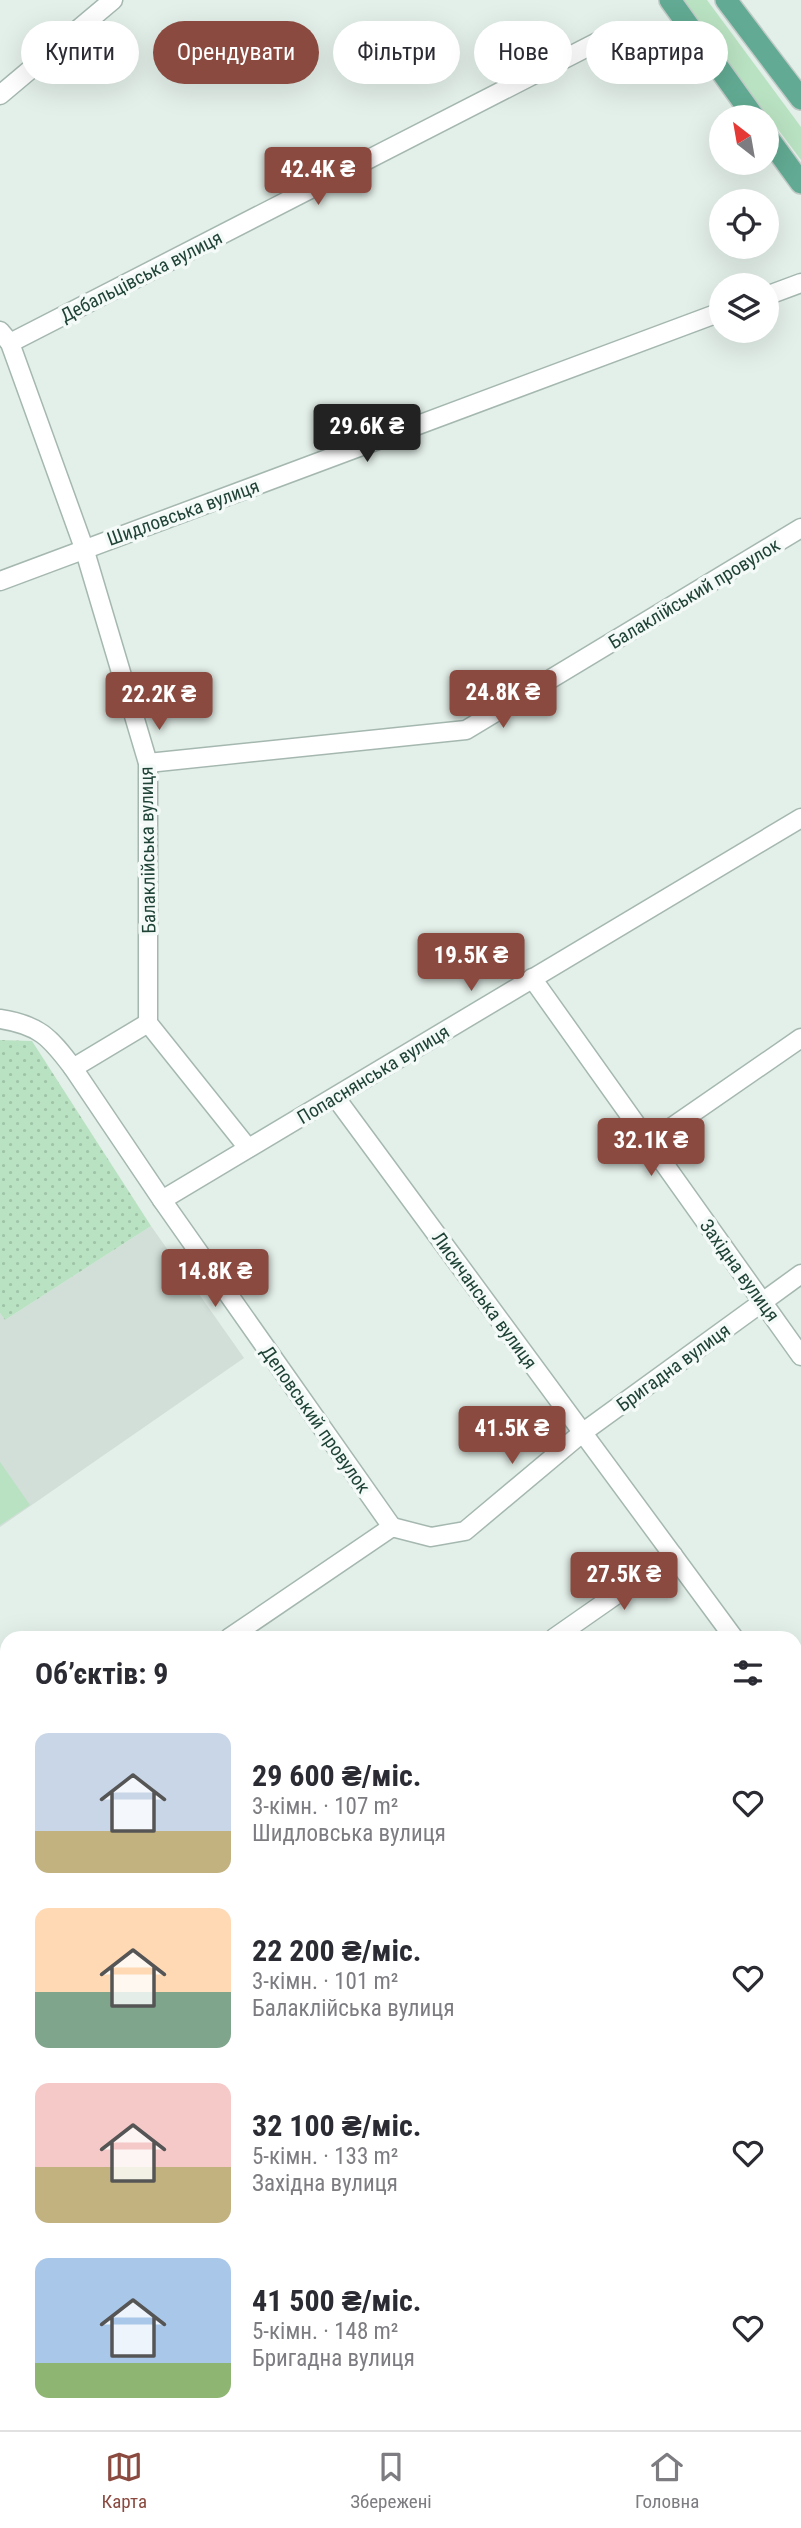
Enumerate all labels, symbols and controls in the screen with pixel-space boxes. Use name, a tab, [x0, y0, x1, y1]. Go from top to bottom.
chip: Купити	[21, 21, 139, 84]
chip: Орендувати	[153, 21, 319, 84]
chip: Фільтри	[333, 21, 460, 84]
chip: Нове	[474, 21, 572, 84]
chip: Квартира	[586, 21, 728, 84]
north arrow	[709, 105, 779, 175]
map controls	[709, 105, 779, 343]
pin: 42.4K ₴	[253, 148, 383, 207]
text: 42.4K ₴	[281, 156, 355, 183]
button: locate	[709, 189, 779, 259]
street label: Дебальцівська вулиця	[56, 226, 226, 327]
button: layers	[709, 273, 779, 343]
pin: 29.6K ₴	[302, 405, 432, 464]
text: 29.6K ₴	[330, 413, 404, 440]
street label: Шидловська вулиця	[104, 474, 262, 551]
street label: Балаклійський провулок	[604, 533, 784, 654]
pin: 24.8K ₴	[438, 670, 568, 730]
pin: 22.2K ₴	[94, 672, 224, 732]
text: 24.8K ₴	[466, 679, 540, 706]
text: 22.2K ₴	[122, 681, 196, 708]
street label: Балаклійська вулиця	[135, 766, 160, 934]
pin: 19.5K ₴	[406, 934, 536, 993]
text: 19.5K ₴	[434, 942, 508, 969]
street label: Попаснянська вулиця	[293, 1020, 454, 1129]
pin: 32.1K ₴	[586, 1118, 716, 1178]
text: 32.1K ₴	[614, 1127, 688, 1154]
street label: Західна вулиця	[695, 1215, 784, 1326]
street label: Лисичанська вулиця	[427, 1227, 542, 1373]
pin: 14.8K ₴	[150, 1250, 280, 1309]
text: 14.8K ₴	[178, 1258, 252, 1285]
street label: Бригадна вулиця	[612, 1319, 734, 1416]
street label: Деповський провулок	[256, 1341, 375, 1498]
pin: 41.5K ₴	[447, 1406, 577, 1466]
text: 41.5K ₴	[475, 1415, 549, 1442]
pin: 27.5K ₴	[559, 1552, 689, 1612]
text: 27.5K ₴	[587, 1561, 661, 1588]
icon: filters	[729, 1654, 767, 1692]
text: Об’єктів: 9	[35, 1656, 169, 1691]
text: 29 600 ₴/міс.	[252, 1758, 422, 1793]
icon: home	[91, 1761, 175, 1845]
icon: heart	[729, 1784, 767, 1822]
text: 3-кімн. · 107 m²	[252, 1793, 398, 1820]
text: Шидловська вулиця	[252, 1820, 446, 1847]
text: 22 200 ₴/міс.	[252, 1933, 422, 1968]
icon: home	[91, 1936, 175, 2020]
icon: heart	[729, 1959, 767, 1997]
text: 3-кімн. · 101 m²	[252, 1968, 398, 1995]
text: Балаклійська вулиця	[252, 1995, 455, 2022]
text: 32 100 ₴/міс.	[252, 2108, 422, 2143]
icon: home	[91, 2111, 175, 2195]
icon: heart	[729, 2134, 767, 2172]
text: 5-кімн. · 133 m²	[252, 2143, 398, 2170]
text: Західна вулиця	[252, 2170, 398, 2197]
text: 41 500 ₴/міс.	[252, 2283, 422, 2318]
icon: home	[91, 2286, 175, 2370]
icon: heart	[729, 2309, 767, 2347]
text: 5-кімн. · 148 m²	[252, 2318, 398, 2345]
text: Бригадна вулиця	[252, 2345, 415, 2372]
tab: Карта	[102, 2448, 147, 2513]
tab: Збережені	[350, 2448, 432, 2513]
tab: Головна	[635, 2448, 699, 2513]

